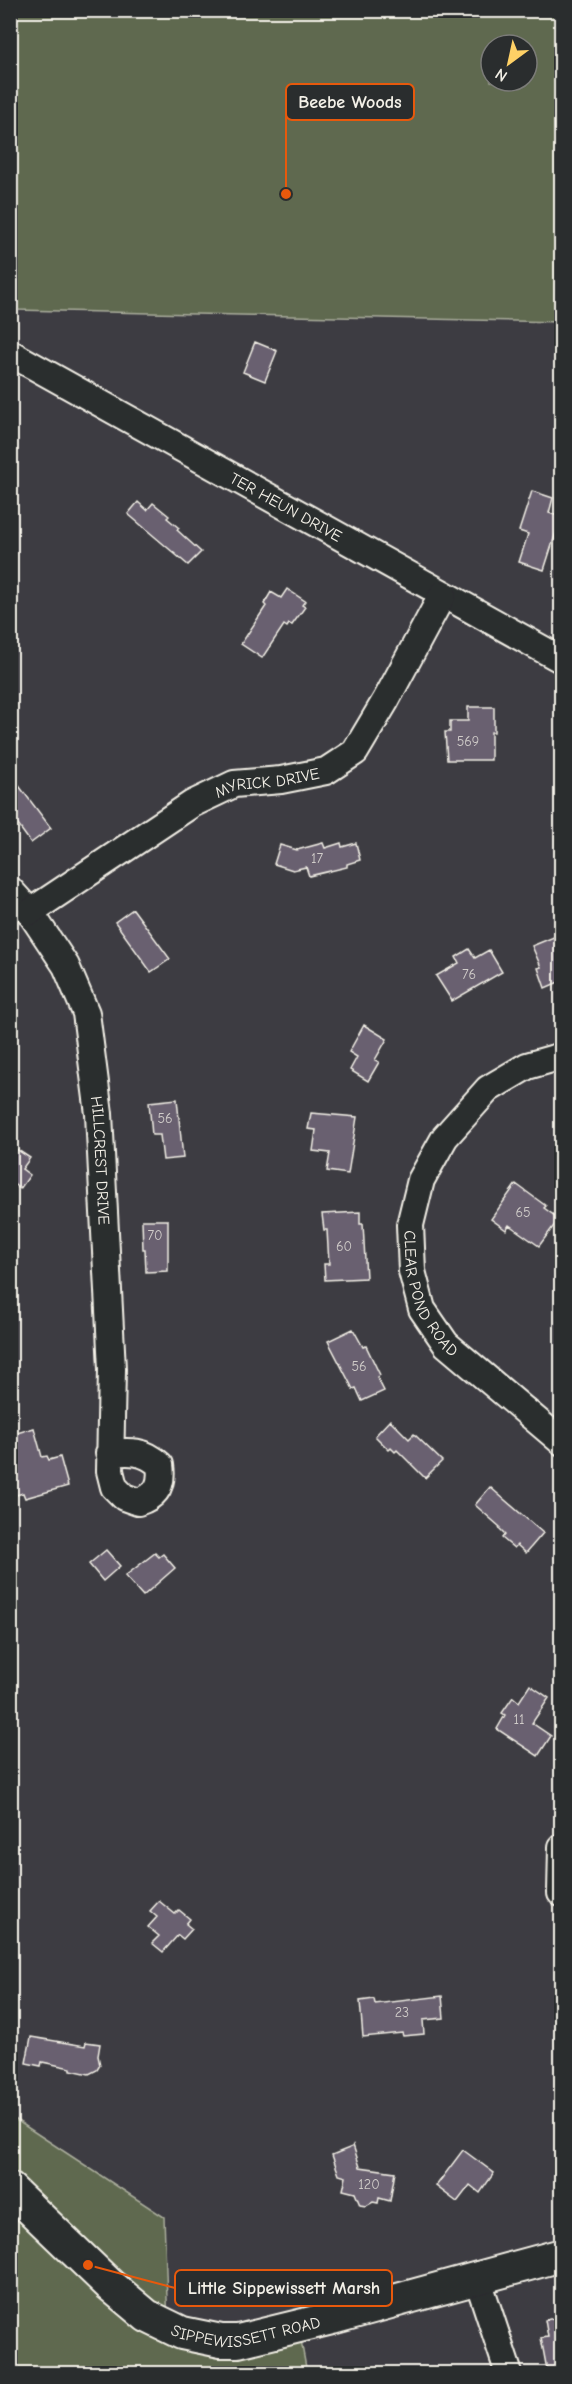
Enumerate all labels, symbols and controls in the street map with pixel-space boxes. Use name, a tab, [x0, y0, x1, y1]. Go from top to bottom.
north arrow	[479, 33, 539, 93]
text: N	[492, 64, 511, 85]
callout: Beebe Woods	[286, 84, 414, 120]
text: Beebe Woods	[298, 92, 402, 113]
street label: TER HEUN DRIVE	[227, 469, 345, 546]
house number: 569	[457, 733, 479, 750]
street label: MYRICK DRIVE	[212, 764, 321, 802]
house number: 17	[311, 850, 323, 867]
house number: 76	[462, 966, 476, 983]
street label: HILLCREST DRIVE	[87, 1095, 113, 1226]
house number: 56	[157, 1110, 173, 1127]
house number: 65	[515, 1204, 531, 1221]
house number: 70	[147, 1227, 163, 1244]
street label: CLEAR POND ROAD	[400, 1230, 462, 1360]
house number: 60	[336, 1238, 352, 1255]
house number: 56	[351, 1358, 367, 1375]
house number: 11	[513, 1711, 525, 1728]
house number: 23	[395, 2004, 409, 2021]
house number: 120	[358, 2176, 380, 2193]
callout: Little Sippewissett Marsh	[175, 2270, 392, 2306]
text: Little Sippewissett Marsh	[188, 2278, 380, 2299]
street label: SIPPEWISSETT ROAD	[168, 2313, 322, 2352]

